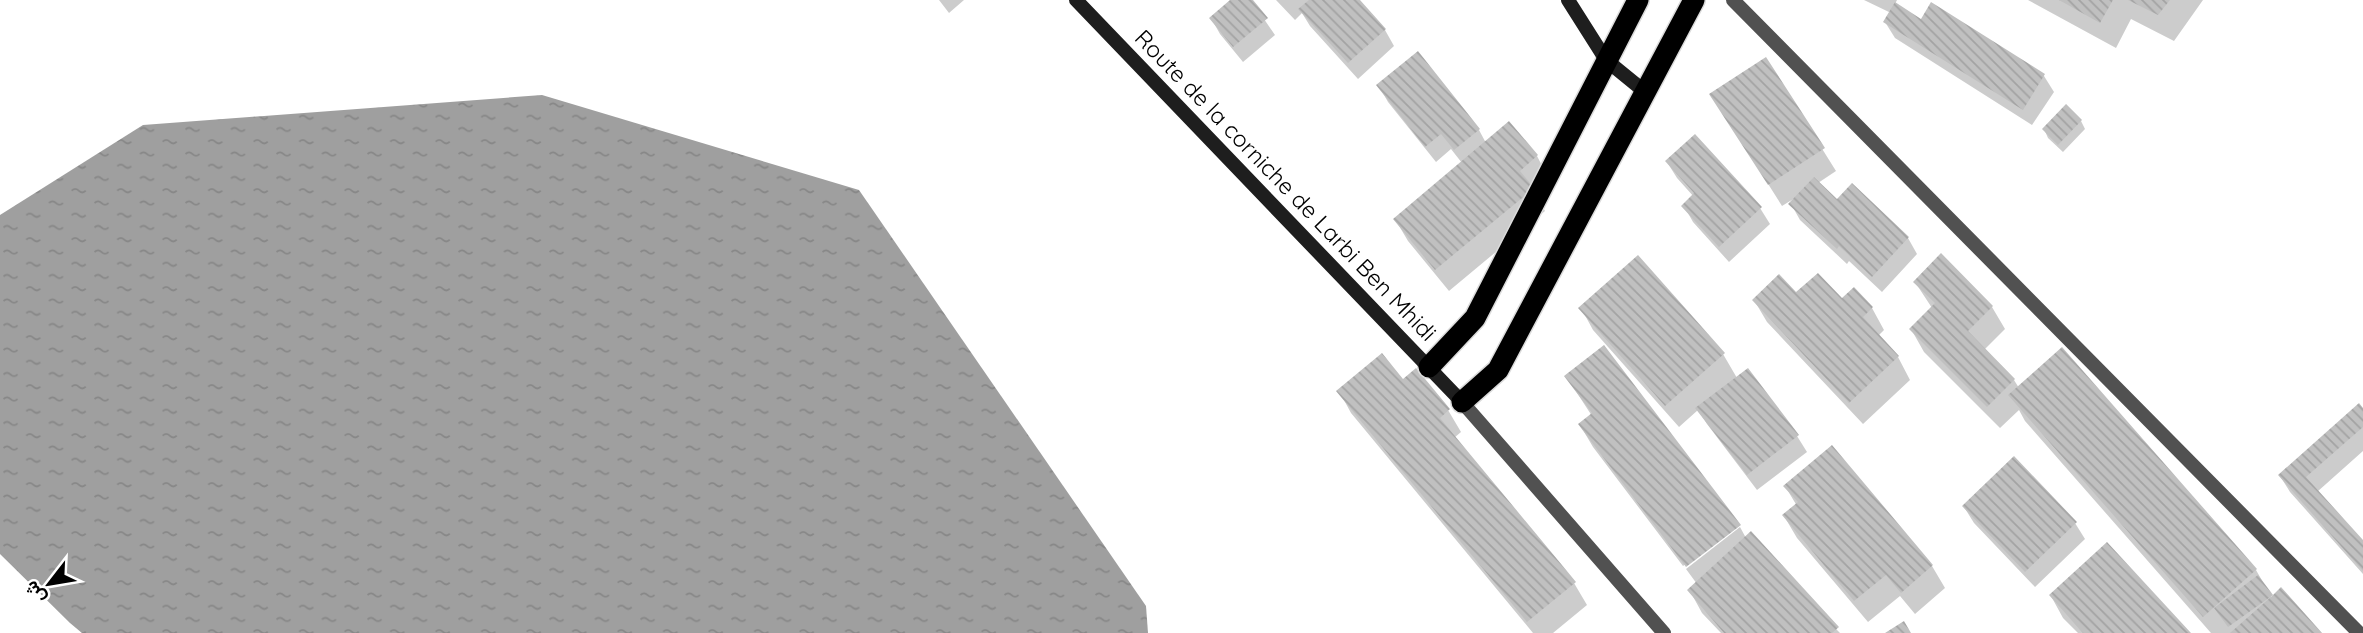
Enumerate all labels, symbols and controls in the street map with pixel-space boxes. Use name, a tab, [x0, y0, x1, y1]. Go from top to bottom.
street label: Route de la corniche de Larbi Ben Mhidi	[1129, 23, 1443, 347]
north arrow	[14, 549, 84, 619]
text: ش	[18, 577, 51, 609]

